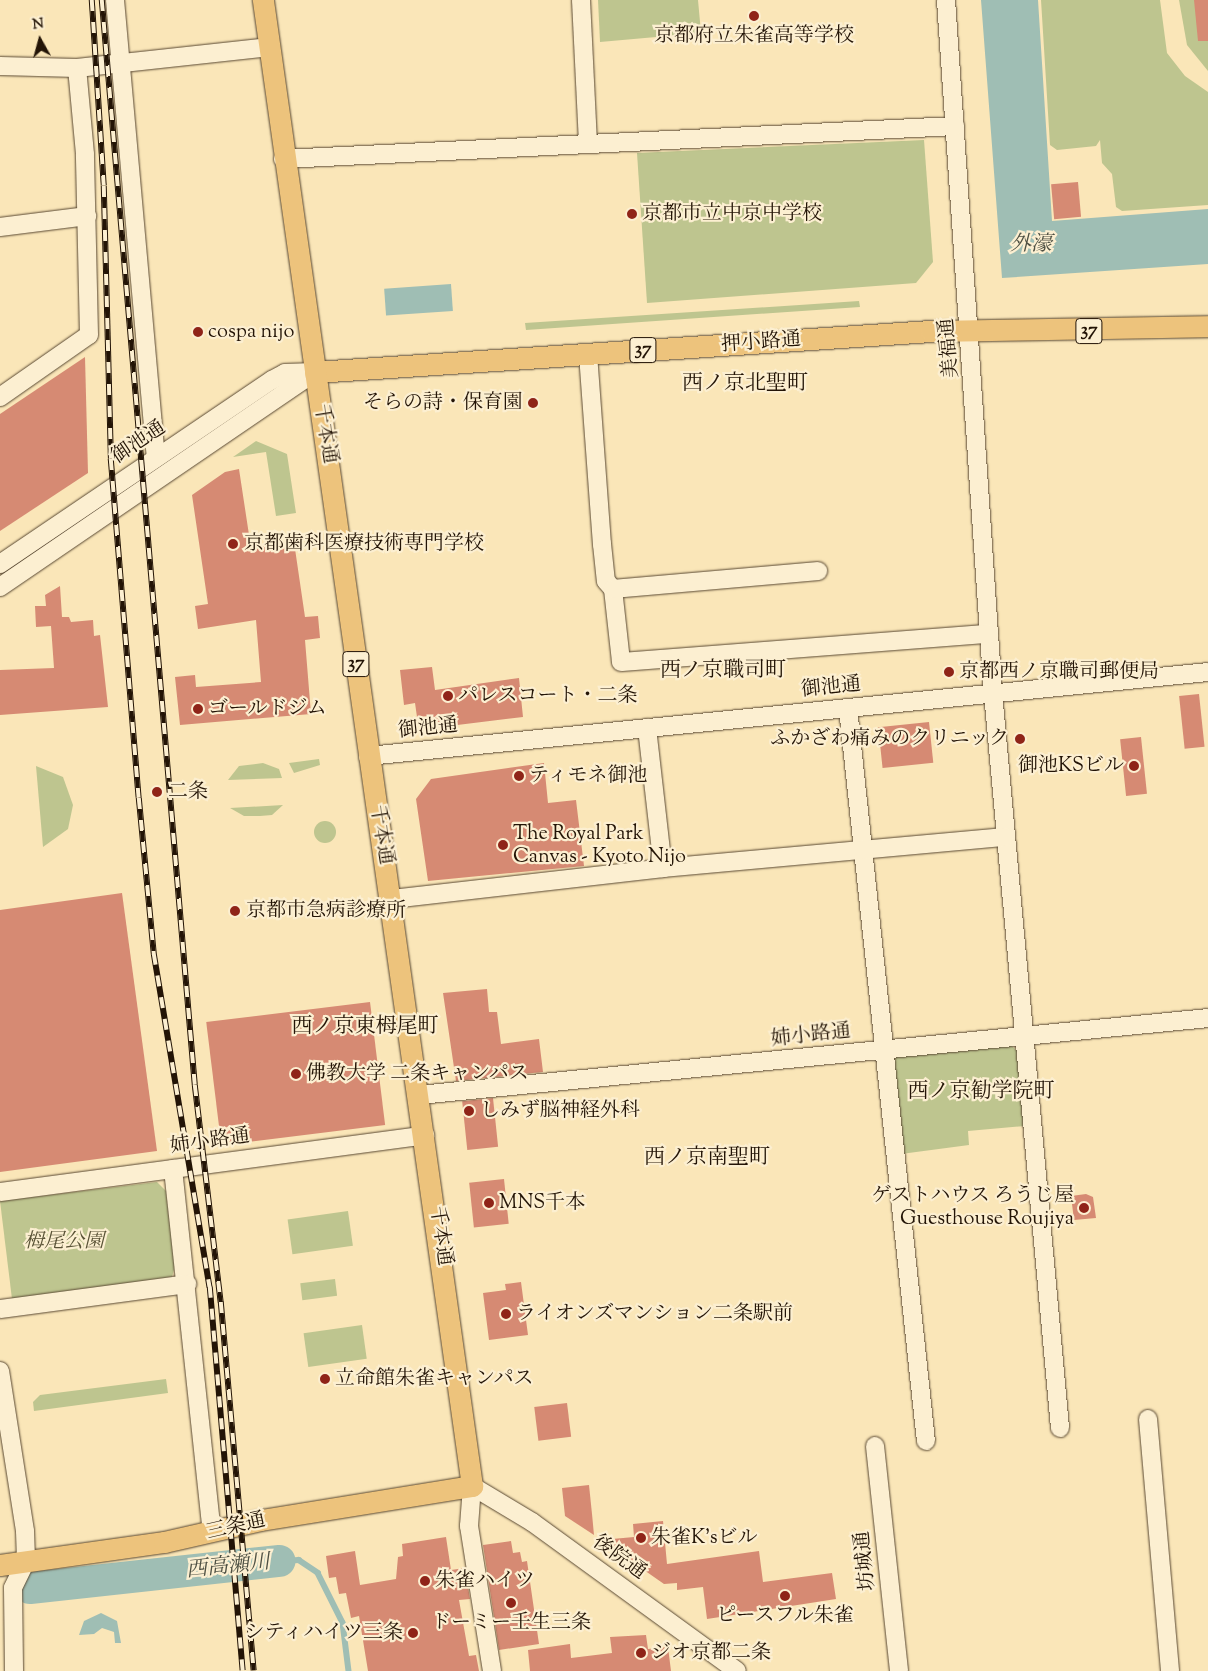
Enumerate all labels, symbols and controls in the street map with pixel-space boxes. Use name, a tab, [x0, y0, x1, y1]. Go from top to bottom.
marker: 京都府立朱雀高等学校	[748, 10, 760, 22]
north arrow	[15, 15, 65, 65]
text: N	[31, 15, 45, 36]
place label: 京都府立朱雀高等学校	[654, 24, 854, 48]
place label: 京都市立中京中学校	[642, 202, 822, 226]
marker: 京都市立中京中学校	[626, 208, 638, 220]
water label: 外濠	[1010, 232, 1052, 258]
road number: 37	[1075, 314, 1103, 348]
street label: 美福通	[935, 317, 965, 379]
place label: cospa nijo	[208, 320, 294, 344]
marker: cospa nijo	[192, 326, 204, 338]
street label: 押小路通	[720, 328, 802, 358]
road number: 37	[629, 334, 657, 366]
district label: 西ノ京北聖町	[682, 371, 808, 397]
place label: そらの詩・保育園	[363, 391, 523, 415]
marker: そらの詩・保育園	[527, 397, 539, 409]
street label: 千本通	[308, 402, 342, 466]
street label: 御池通	[107, 416, 171, 470]
place label: 京都歯科医療技術専門学校	[244, 532, 484, 556]
marker: 京都歯科医療技術専門学校	[226, 537, 240, 551]
road number: 37	[342, 648, 370, 681]
district label: 西ノ京職司町	[660, 658, 786, 684]
place label: 京都西ノ京職司郵便局	[959, 660, 1159, 684]
marker: 京都西ノ京職司郵便局	[943, 666, 955, 678]
street label: 御池通	[800, 673, 862, 703]
place label: パレスコート・二条	[458, 684, 638, 708]
marker: パレスコート・二条	[442, 690, 454, 702]
place label: ゴールドジム	[208, 697, 328, 721]
marker: ゴールドジム	[192, 703, 204, 715]
street label: 御池通	[397, 714, 459, 744]
place label: ふかざわ痛みのクリニック	[769, 727, 1009, 751]
marker: ふかざわ痛みのクリニック	[1013, 732, 1027, 746]
place label: 御池KSビル	[1018, 754, 1124, 778]
marker: 御池KSビル	[1128, 760, 1140, 772]
place label: ティモネ御池	[529, 764, 649, 788]
marker: ティモネ御池	[513, 770, 525, 782]
place label: 二条	[168, 780, 208, 804]
marker: 二条	[150, 785, 164, 799]
street label: 千本通	[364, 803, 398, 867]
place label: The Royal Park Canvas - Kyoto Nijo	[513, 822, 686, 869]
marker: The Royal Park Canvas - Kyoto Nijo	[497, 839, 509, 851]
place label: 京都市急病診療所	[246, 899, 406, 923]
marker: 京都市急病診療所	[228, 904, 242, 918]
district label: 西ノ京東栂尾町	[292, 1014, 438, 1040]
street label: 姉小路通	[770, 1020, 852, 1052]
place label: 佛教大学 二条キャンパス	[306, 1062, 530, 1086]
marker: 佛教大学 二条キャンパス	[290, 1068, 302, 1080]
district label: 西ノ京勧学院町	[908, 1079, 1054, 1105]
place label: しみず脳神経外科	[480, 1099, 640, 1123]
marker: しみず脳神経外科	[462, 1104, 476, 1118]
street label: 姉小路通	[169, 1125, 251, 1159]
district label: 西ノ京南聖町	[644, 1145, 770, 1171]
place label: ゲストハウス ろうじ屋 Guesthouse Roujiya	[870, 1184, 1074, 1231]
place label: MNS千本	[499, 1191, 585, 1215]
marker: MNS千本	[483, 1197, 495, 1209]
marker: ゲストハウス ろうじ屋 Guesthouse Roujiya	[1078, 1202, 1090, 1214]
street label: 千本通	[424, 1205, 456, 1267]
park label: 栂尾公園	[24, 1230, 104, 1254]
place label: ライオンズマンション二条駅前	[516, 1302, 796, 1326]
marker: ライオンズマンション二条駅前	[500, 1308, 512, 1320]
place label: 立命館朱雀キャンパス	[335, 1367, 535, 1391]
marker: 立命館朱雀キャンパス	[319, 1373, 331, 1385]
street label: 三条通	[204, 1509, 268, 1545]
place label: 朱雀K’sビル	[651, 1526, 758, 1550]
street label: 坊城通	[851, 1530, 881, 1592]
street label: 後院通	[588, 1531, 650, 1585]
marker: 朱雀K’sビル	[635, 1532, 647, 1544]
water label: 西高瀬川	[185, 1550, 271, 1584]
place label: 朱雀ハイツ	[435, 1569, 535, 1593]
marker: 朱雀ハイツ	[419, 1575, 431, 1587]
marker: ピースフル朱雀	[779, 1590, 791, 1602]
marker: ドーミー壬生三条	[505, 1597, 517, 1609]
place label: ピースフル朱雀	[715, 1604, 855, 1628]
place label: ドーミー壬生三条	[431, 1611, 591, 1635]
place label: シティハイツ三条	[243, 1621, 403, 1645]
marker: シティハイツ三条	[407, 1627, 419, 1639]
place label: ジオ京都二条	[651, 1641, 771, 1665]
marker: ジオ京都二条	[635, 1647, 647, 1659]

